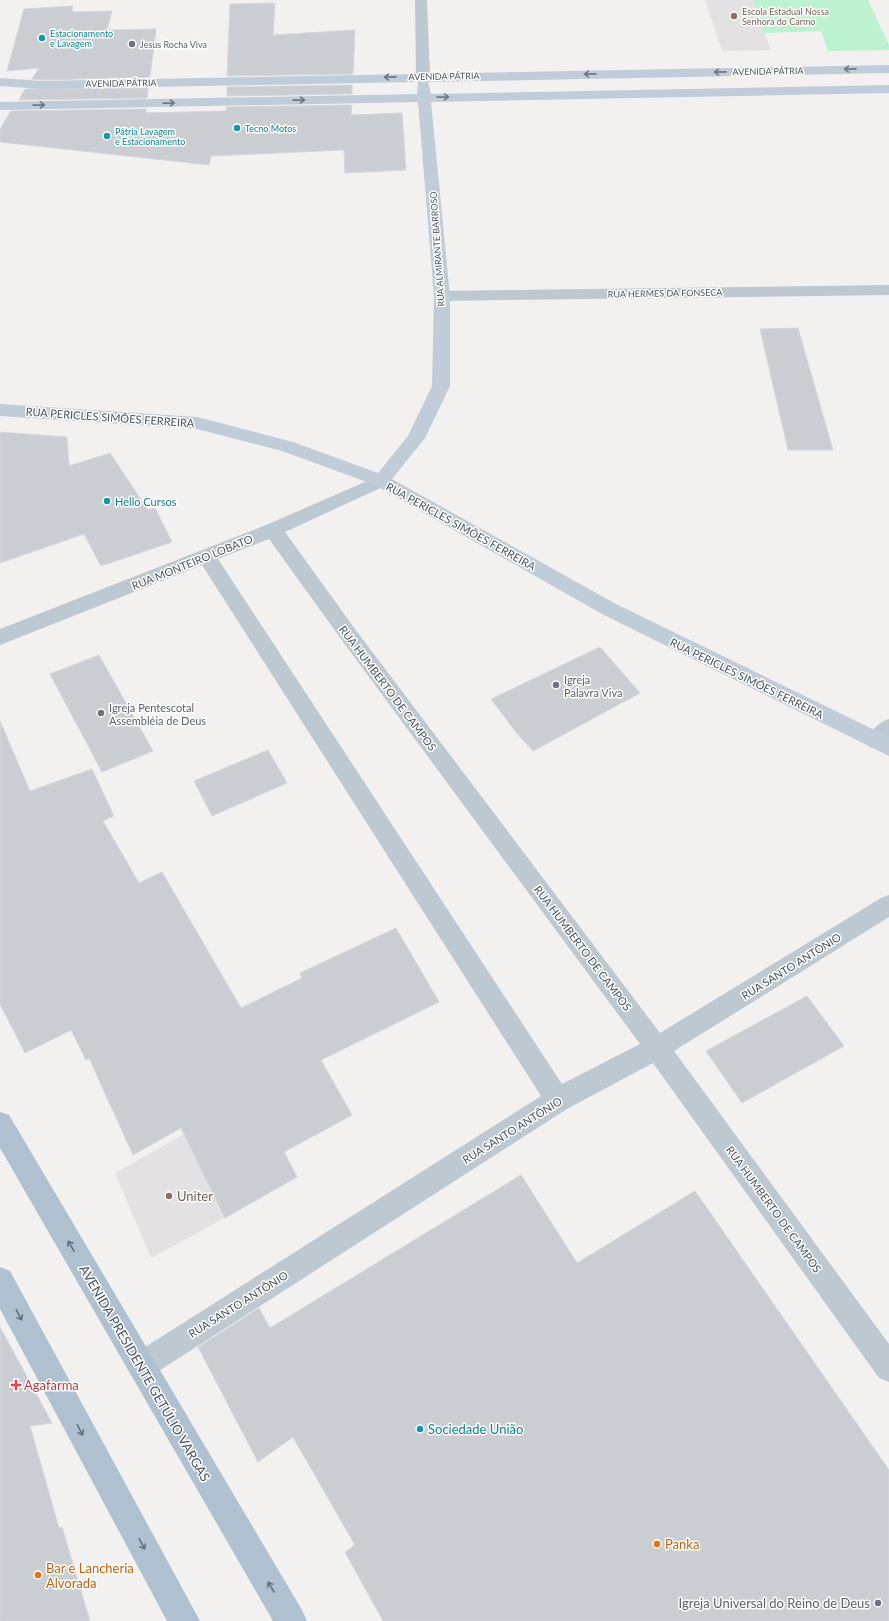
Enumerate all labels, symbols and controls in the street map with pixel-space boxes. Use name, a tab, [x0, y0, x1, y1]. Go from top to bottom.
place label: Escola Estadual Nossa Senhora do Carmo	[742, 6, 829, 27]
marker: Escola Estadual Nossa Senhora do Carmo	[729, 11, 739, 21]
place label: Estacionamento e Lavagem	[50, 28, 113, 49]
marker: Estacionamento e Lavagem	[37, 33, 47, 43]
marker: Jesus Rocha Viva	[127, 39, 137, 49]
place label: Jesus Rocha Viva	[140, 39, 207, 50]
street label: AVENIDA PÁTRIA	[732, 65, 805, 77]
one-way arrow	[844, 66, 857, 73]
one-way arrow	[714, 68, 727, 75]
street label: AVENIDA PÁTRIA	[408, 70, 481, 82]
one-way arrow	[584, 70, 597, 78]
one-way arrow	[384, 73, 397, 81]
street label: AVENIDA PÁTRIA	[85, 77, 158, 89]
one-way arrow	[436, 93, 449, 101]
one-way arrow	[292, 96, 305, 104]
one-way arrow	[162, 99, 175, 106]
one-way arrow	[32, 101, 45, 109]
marker: Tecno Motos	[232, 123, 242, 133]
place label: Tecno Motos	[245, 123, 296, 134]
place label: Pátria Lavagem e Estacionamento	[115, 126, 185, 147]
marker: Pátria Lavagem e Estacionamento	[102, 131, 112, 141]
street label: RUA ALMIRANTE BARROSO	[427, 191, 447, 307]
street label: RUA HERMES DA FONSECA	[608, 286, 723, 299]
street label: RUA PERICLES SIMÕES FERREIRA	[25, 405, 195, 429]
street label: RUA PERICLES SIMÕES FERREIRA	[384, 479, 539, 573]
place label: Hello Cursos	[115, 495, 177, 508]
marker: Hello Cursos	[102, 496, 112, 506]
street label: RUA MONTEIRO LOBATO	[130, 532, 254, 592]
street label: RUA HUMBERTO DE CAMPOS	[337, 623, 439, 753]
street label: RUA PERICLES SIMÕES FERREIRA	[668, 635, 826, 721]
place label: Igreja Palavra Viva	[564, 673, 622, 699]
marker: Igreja Palavra Viva	[551, 680, 561, 690]
place label: Igreja Pentescotal Assembléia de Deus	[109, 701, 206, 727]
marker: Igreja Pentescotal Assembléia de Deus	[96, 708, 106, 718]
street label: RUA HUMBERTO DE CAMPOS	[532, 883, 634, 1013]
street label: RUA SANTO ANTÔNIO	[739, 930, 843, 1002]
street label: RUA SANTO ANTÔNIO	[460, 1094, 564, 1166]
street label: RUA HUMBERTO DE CAMPOS	[724, 1143, 824, 1275]
place label: Uniter	[177, 1188, 213, 1204]
marker: Uniter	[164, 1191, 174, 1201]
one-way arrow	[66, 1240, 74, 1252]
street label: AVENIDA PRESIDENTE GETÚLIO VARGAS	[76, 1262, 214, 1484]
street label: RUA SANTO ANTÔNIO	[186, 1268, 290, 1340]
one-way arrow	[15, 1309, 23, 1321]
place label: Agafarma	[24, 1377, 79, 1393]
marker: Agafarma	[11, 1380, 21, 1390]
place label: Sociedade União	[428, 1421, 523, 1437]
one-way arrow	[77, 1423, 85, 1435]
marker: Sociedade União	[415, 1424, 425, 1434]
place label: Panka	[665, 1536, 699, 1552]
one-way arrow	[139, 1538, 147, 1550]
marker: Panka	[652, 1539, 662, 1549]
place label: Bar e Lancheria Alvorada	[46, 1560, 134, 1591]
marker: Bar e Lancheria Alvorada	[33, 1570, 43, 1580]
one-way arrow	[266, 1581, 274, 1593]
place label: Igreja Universal do Reino de Deus	[679, 1595, 870, 1611]
marker: Igreja Universal do Reino de Deus	[873, 1598, 883, 1608]

